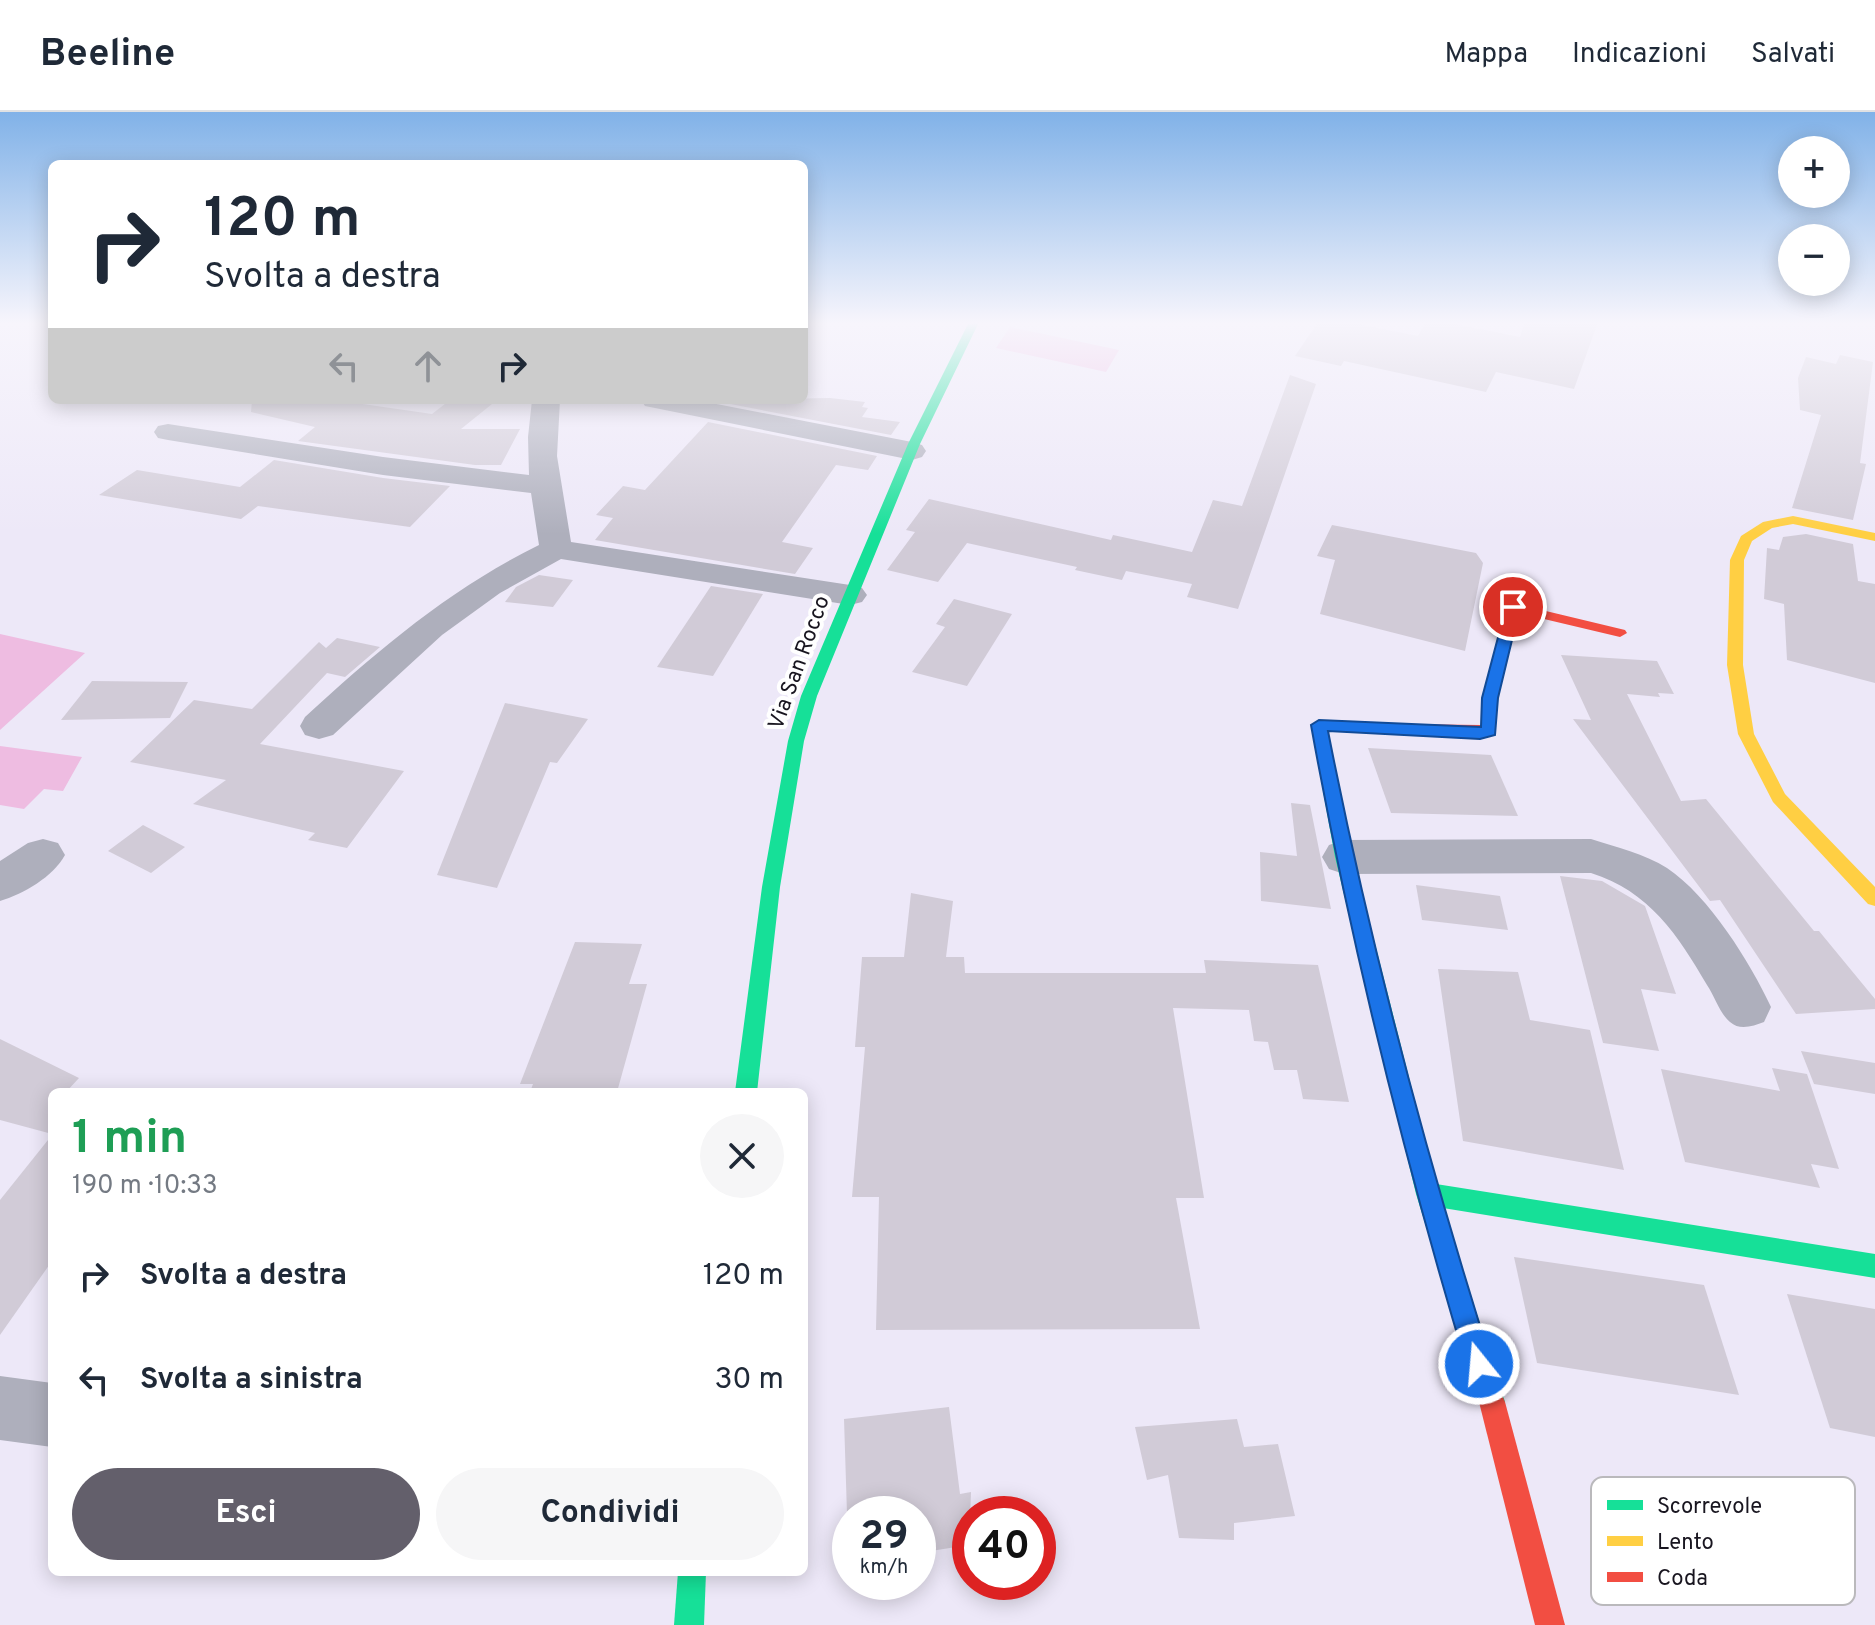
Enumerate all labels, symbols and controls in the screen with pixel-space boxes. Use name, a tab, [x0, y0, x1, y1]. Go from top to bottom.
text: Beeline	[40, 31, 175, 80]
text: Mappa	[1445, 37, 1528, 73]
text: Indicazioni	[1572, 37, 1707, 73]
text: Salvati	[1751, 37, 1835, 73]
map controls	[1778, 136, 1850, 296]
button: +	[1778, 136, 1850, 208]
text: 120 m	[204, 186, 361, 256]
icon: right	[72, 192, 176, 296]
button: −	[1778, 224, 1850, 296]
text: Svolta a destra	[204, 255, 441, 301]
icon: left	[322, 344, 366, 388]
icon: ahead	[406, 344, 450, 388]
icon: right	[490, 344, 534, 388]
pin	[1479, 573, 1547, 641]
icon: arrive	[1491, 585, 1535, 629]
street label: Via San Rocco	[763, 592, 837, 734]
text: 1 min	[72, 1110, 187, 1170]
button: close	[700, 1114, 784, 1198]
text: 190 m · 10:33	[72, 1170, 218, 1203]
icon: right	[72, 1254, 116, 1298]
text: Svolta a destra	[140, 1258, 347, 1295]
text: 120 m	[703, 1258, 784, 1295]
position arrow	[1437, 1322, 1521, 1406]
icon: left	[72, 1358, 116, 1402]
text: Svolta a sinistra	[140, 1362, 363, 1399]
text: 30 m	[715, 1362, 784, 1399]
button: Esci	[72, 1468, 420, 1560]
button: Condividi	[436, 1468, 784, 1560]
legend	[1591, 1477, 1855, 1605]
text: Scorrevole	[1657, 1494, 1762, 1521]
speed limit sign: 40	[952, 1496, 1056, 1600]
text: 29	[859, 1513, 909, 1563]
text: Lento	[1657, 1530, 1714, 1557]
text: km/h	[860, 1555, 908, 1581]
text: Coda	[1657, 1566, 1708, 1593]

